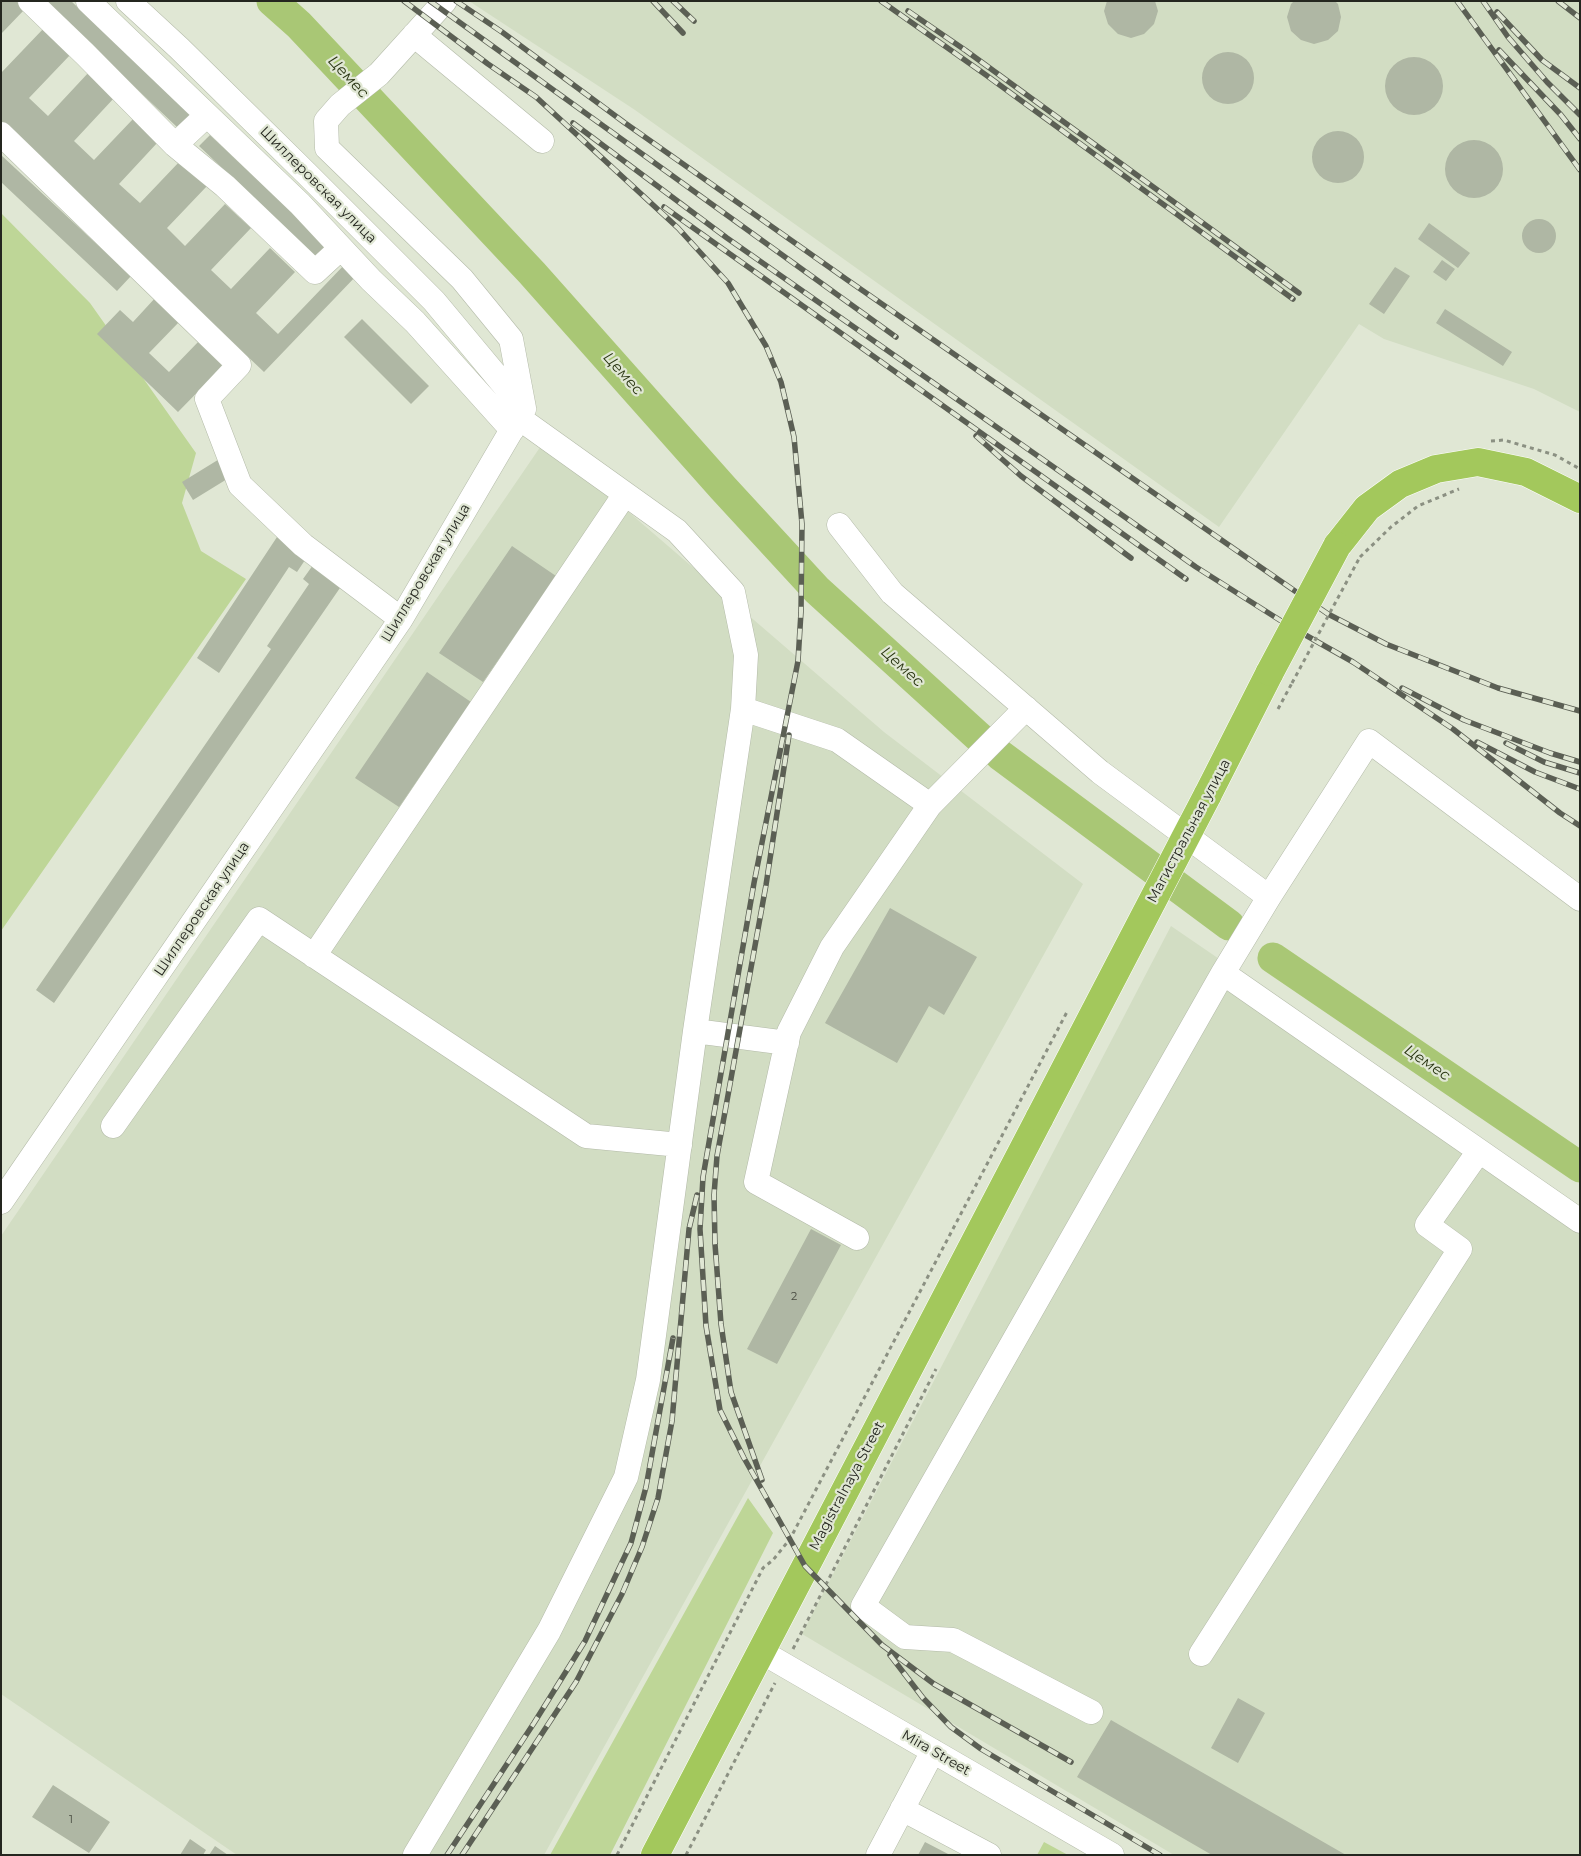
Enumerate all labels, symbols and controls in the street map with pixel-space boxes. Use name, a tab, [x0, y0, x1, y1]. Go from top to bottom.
water label: Цемес	[324, 52, 372, 102]
street label: Шиллеровская улица	[256, 123, 380, 247]
water label: Цемес	[599, 349, 647, 399]
street label: Шиллеровская улица	[378, 501, 474, 645]
water label: Цемес	[877, 643, 927, 691]
street label: Магистральная улица	[1144, 756, 1234, 906]
street label: Шиллеровская улица	[151, 839, 253, 979]
water label: Цемес	[1401, 1041, 1453, 1085]
house number: 2	[791, 1290, 797, 1304]
street label: Magistralnaya Street	[806, 1419, 888, 1553]
street label: Mira Street	[899, 1727, 973, 1779]
house number: 1	[69, 1813, 73, 1827]

